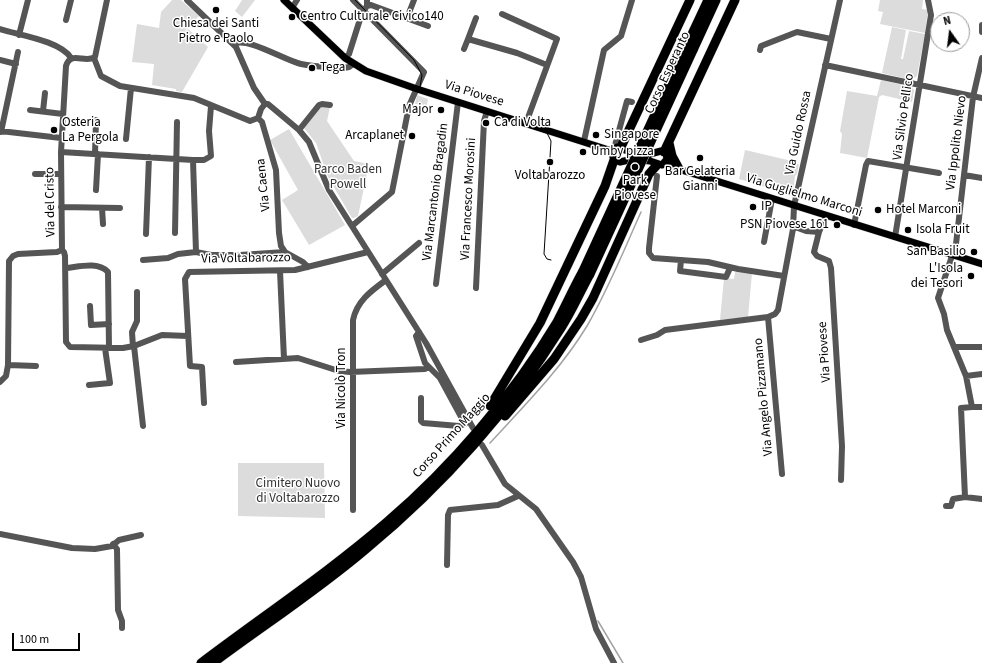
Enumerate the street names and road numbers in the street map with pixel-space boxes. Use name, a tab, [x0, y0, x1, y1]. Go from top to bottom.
street label: Corso Esperanto	[642, 29, 694, 117]
street label: Via Silvio Pellico	[890, 73, 918, 161]
street label: Via Piovese	[443, 78, 505, 110]
street label: Via Guido Rossa	[782, 89, 816, 177]
street label: Via Ippolito Nievo	[943, 95, 971, 191]
street label: Via Marcantonio Bragadin	[420, 122, 452, 262]
street label: Via Francesco Morosini	[458, 137, 480, 261]
street label: Via Caena	[253, 158, 275, 212]
street label: Via del Cristo	[43, 167, 59, 237]
street label: Via Guglielmo Marconi	[744, 171, 864, 221]
street label: Via Voltabarozzo	[201, 250, 291, 268]
street label: Via Piovese	[815, 321, 835, 383]
street label: Via Angelo Pizzamano	[751, 337, 777, 457]
street label: Via Nicolò Tron	[334, 347, 350, 429]
street label: Corso Primo Maggio	[410, 390, 494, 482]

